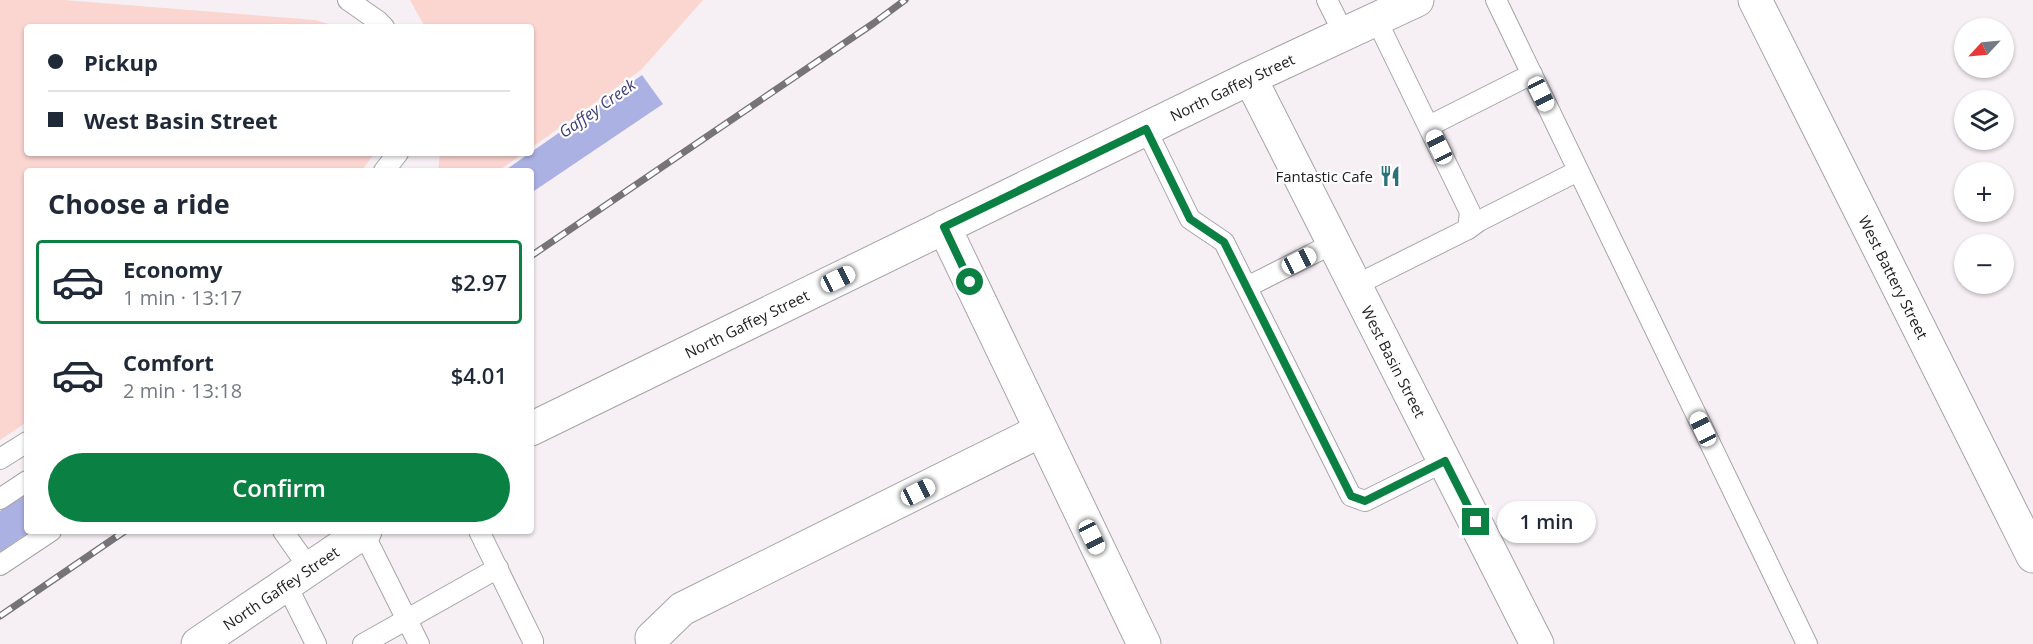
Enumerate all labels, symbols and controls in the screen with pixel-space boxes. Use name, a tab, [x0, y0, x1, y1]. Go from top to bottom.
north arrow	[1954, 18, 2014, 78]
map controls	[1954, 18, 2014, 294]
text: Pickup	[84, 47, 158, 77]
street label: North Gaffey Street	[1166, 49, 1298, 126]
water label: Gaffey Creek	[554, 73, 641, 143]
car	[1525, 74, 1557, 114]
button: layers	[1954, 90, 2014, 150]
text: West Basin Street	[84, 105, 278, 135]
car	[1423, 127, 1455, 167]
button: +	[1954, 162, 2014, 222]
restaurant icon: Fantastic Cafe	[1378, 164, 1402, 188]
place label: Fantastic Cafe	[1275, 166, 1373, 186]
text: Choose a ride	[48, 185, 230, 222]
street label: West Battery Street	[1854, 212, 1933, 342]
button: −	[1954, 234, 2014, 294]
car	[1279, 245, 1319, 277]
text: Economy	[123, 254, 222, 284]
icon: car	[51, 255, 105, 309]
car	[818, 263, 858, 295]
text: $2.97	[451, 267, 507, 297]
route start	[956, 268, 983, 295]
text: 1 min · 13:17	[123, 284, 242, 311]
street label: North Gaffey Street	[681, 285, 812, 363]
street label: West Basin Street	[1357, 302, 1431, 421]
text: Comfort	[123, 347, 214, 377]
icon: car	[51, 348, 105, 402]
text: $4.01	[451, 360, 507, 390]
text: 2 min · 13:18	[123, 377, 242, 404]
car	[1687, 409, 1719, 449]
button: Confirm	[48, 453, 510, 522]
car	[898, 476, 938, 508]
callout: 1 min	[1497, 501, 1596, 543]
route end	[1462, 508, 1489, 535]
text: 1 min	[1520, 508, 1574, 535]
car	[1076, 517, 1108, 557]
street label: North Gaffey Street	[219, 542, 343, 634]

